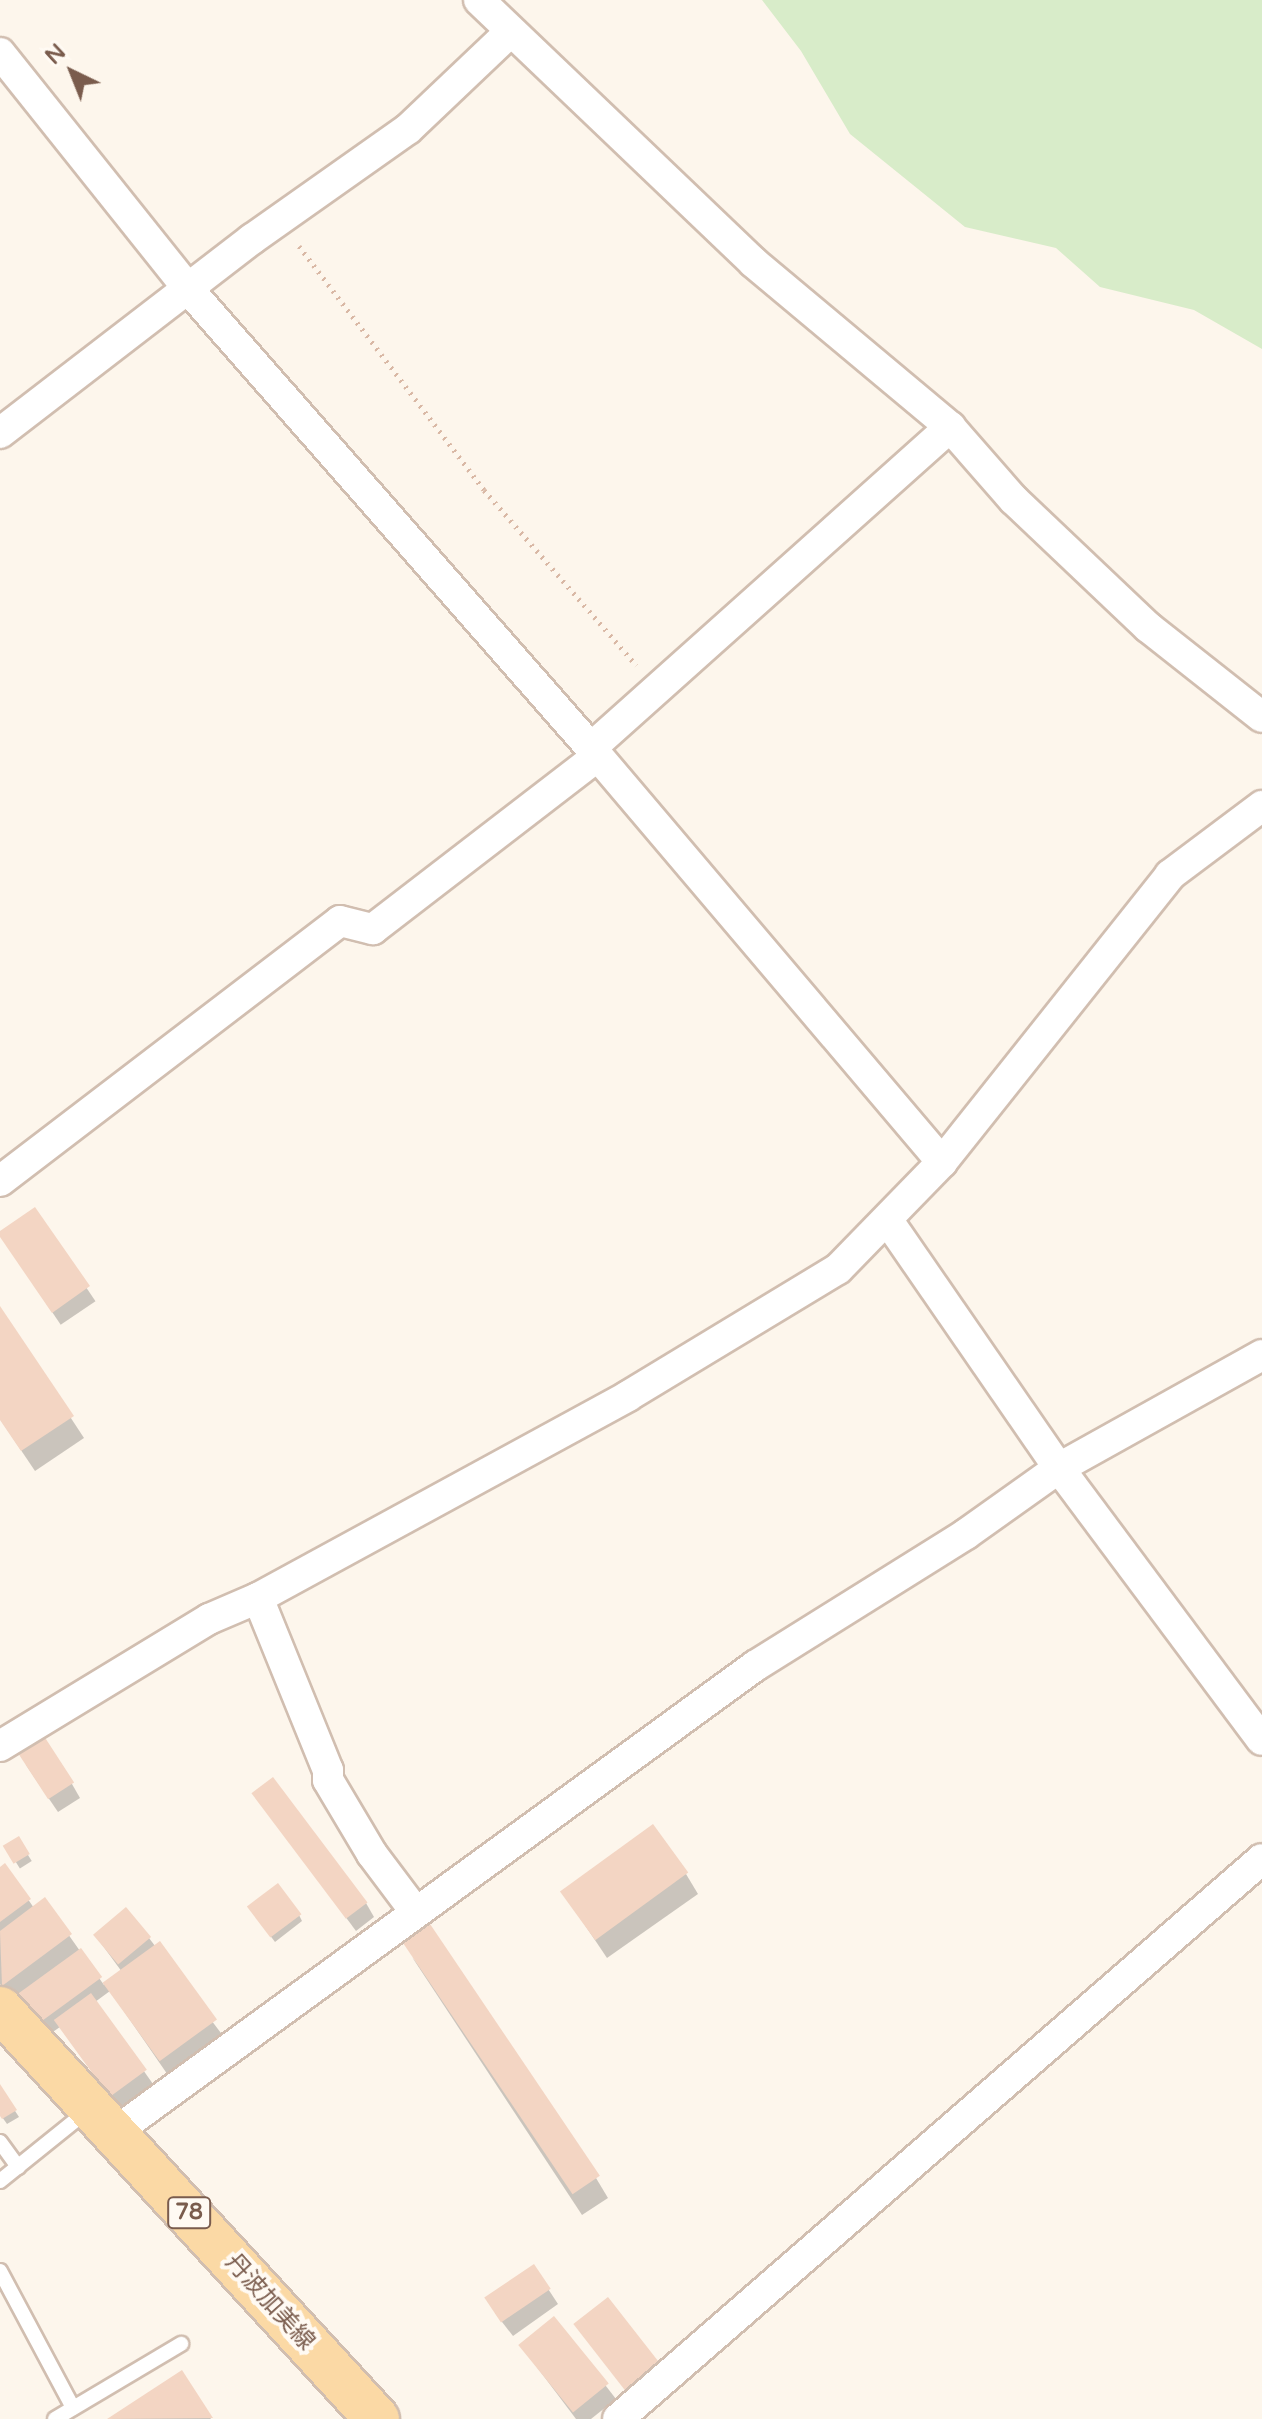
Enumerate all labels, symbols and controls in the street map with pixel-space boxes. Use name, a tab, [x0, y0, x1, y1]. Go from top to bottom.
north arrow	[32, 32, 112, 112]
text: N	[40, 39, 71, 70]
road number: 78	[167, 2195, 211, 2231]
street label: 丹波加美線	[219, 2248, 321, 2356]

